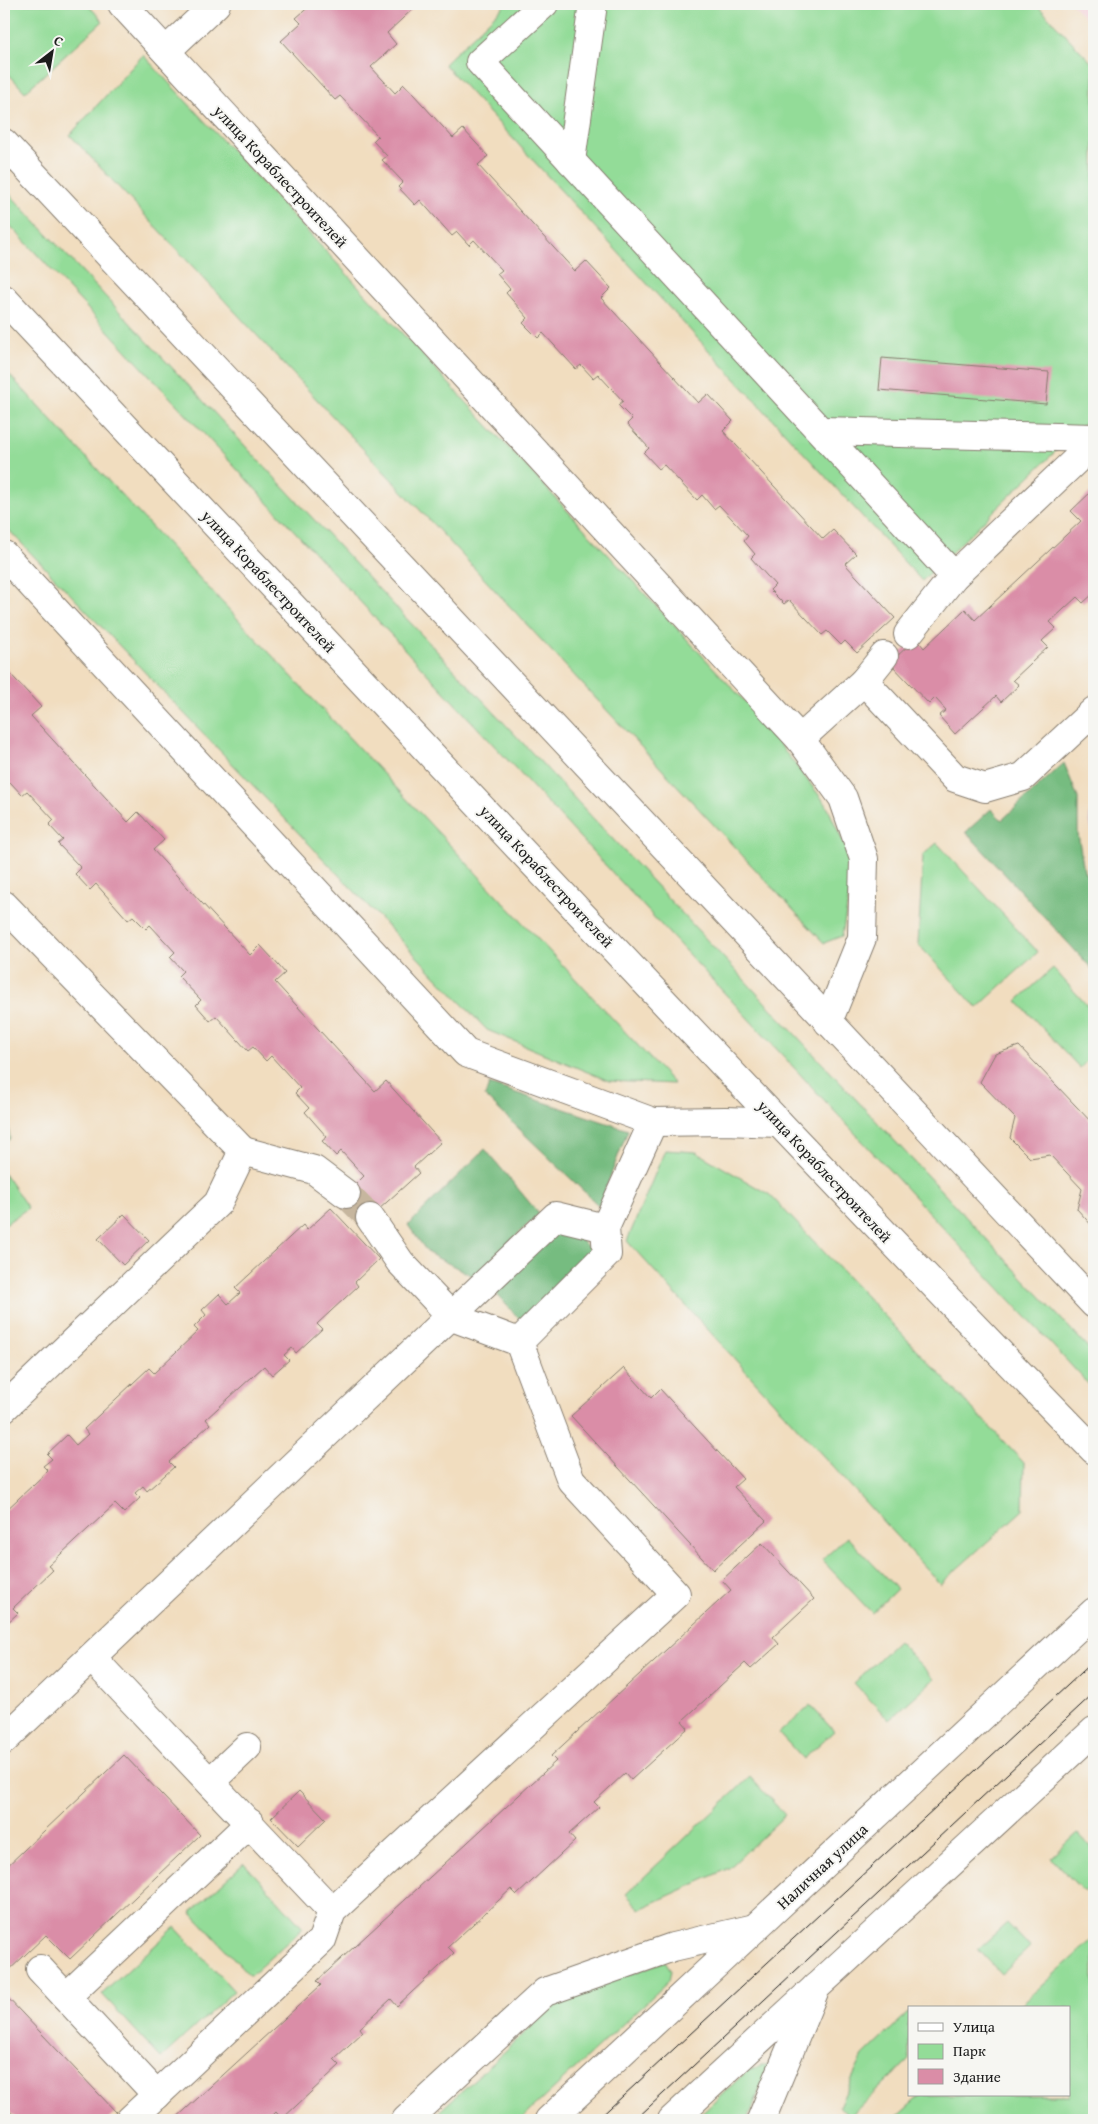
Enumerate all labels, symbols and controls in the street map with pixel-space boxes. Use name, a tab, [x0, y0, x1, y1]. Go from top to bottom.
north arrow	[28, 28, 78, 78]
text: С	[50, 30, 67, 52]
street label: улица Кораблестроителей	[208, 98, 354, 253]
street label: улица Кораблестроителей	[196, 503, 342, 658]
street label: улица Кораблестроителей	[474, 798, 620, 953]
street label: улица Кораблестроителей	[752, 1093, 898, 1248]
street label: Наличная улица	[771, 1817, 873, 1915]
legend	[908, 2006, 1070, 2096]
text: Улица	[953, 2016, 996, 2037]
text: Парк	[953, 2040, 986, 2061]
text: Здание	[953, 2066, 1001, 2087]

